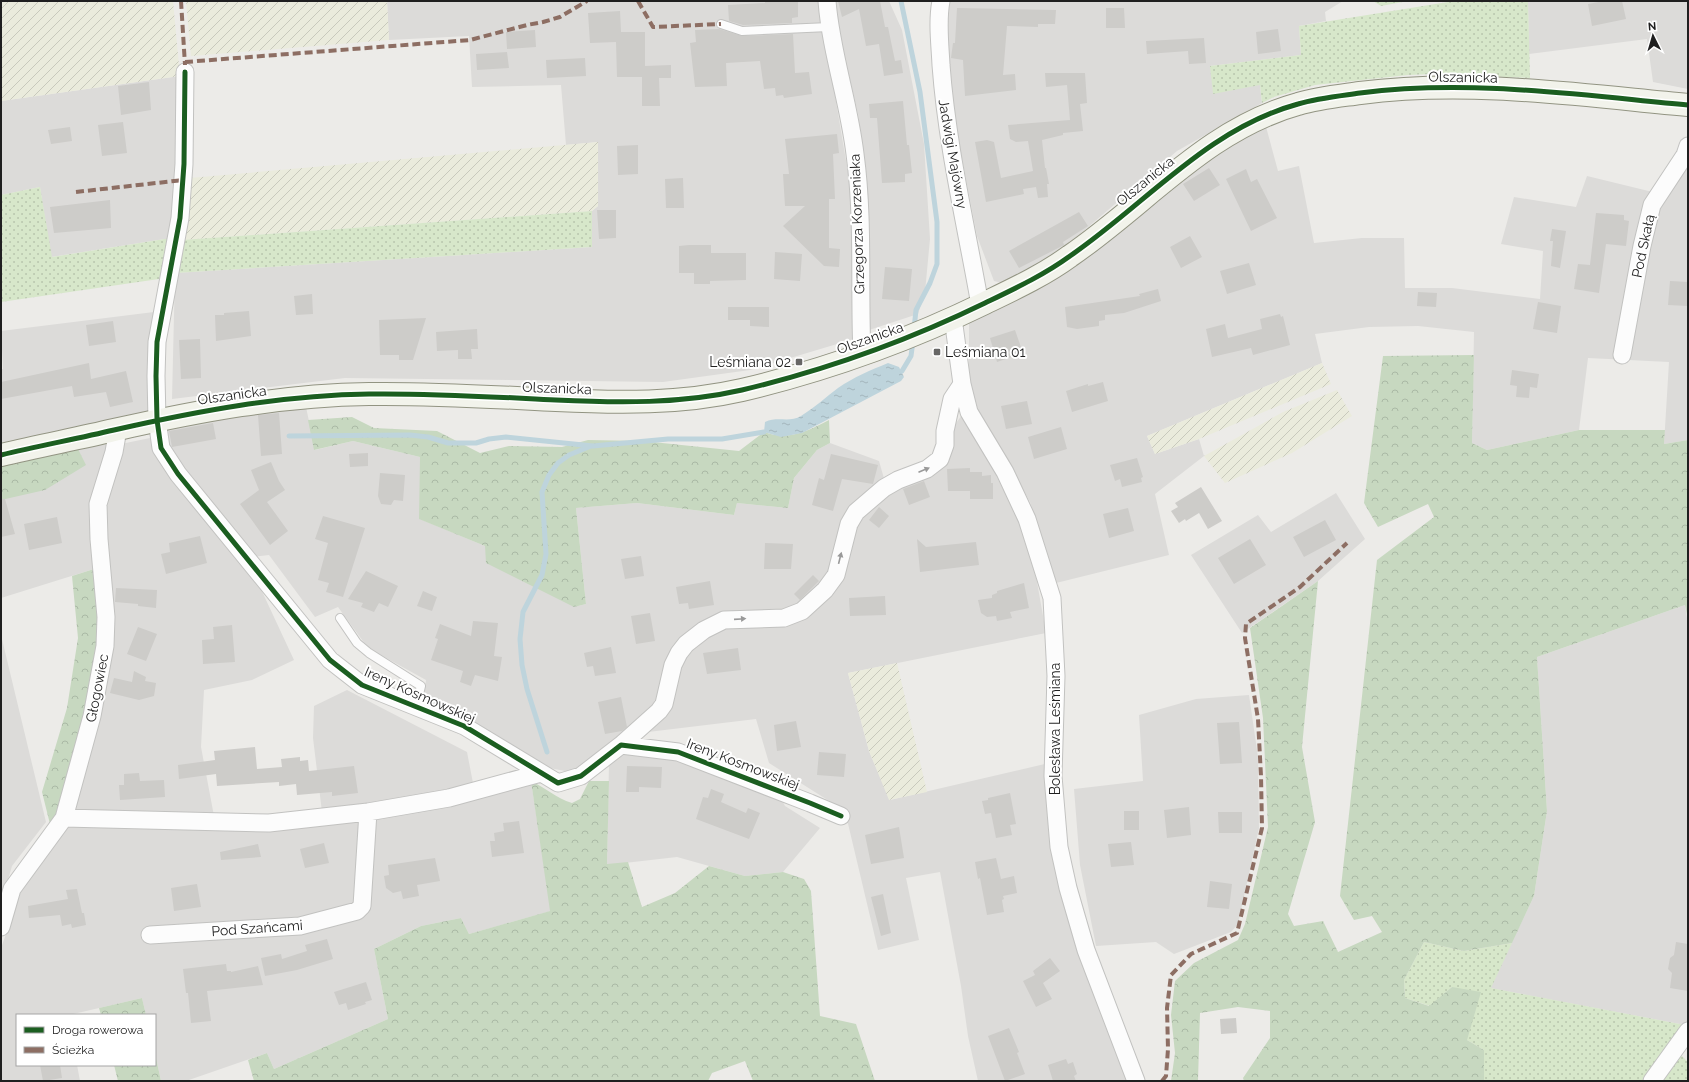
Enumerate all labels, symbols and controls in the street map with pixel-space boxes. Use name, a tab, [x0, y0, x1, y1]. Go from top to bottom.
north arrow	[1633, 16, 1673, 56]
text: N	[1647, 20, 1657, 33]
street label: Olszanicka	[1428, 68, 1498, 86]
street label: Jadwigi Majówny	[936, 98, 971, 210]
street label: Olszanicka	[1113, 153, 1177, 209]
street label: Grzegorza Korzeniaka	[847, 154, 867, 294]
street label: Pod Skałą	[1628, 213, 1658, 279]
street label: Olszanicka	[835, 319, 905, 357]
place label: Leśmiana 01	[945, 344, 1025, 360]
marker: Leśmiana 01	[932, 347, 942, 357]
place label: Leśmiana 02	[709, 354, 791, 370]
marker: Leśmiana 02	[794, 357, 804, 367]
street label: Olszanicka	[522, 379, 592, 397]
street label: Olszanicka	[196, 382, 268, 408]
one-way arrow	[918, 467, 929, 473]
one-way arrow	[838, 552, 844, 564]
one-way arrow	[734, 616, 746, 623]
street label: Głogowiec	[83, 652, 112, 724]
street label: Ireny Kosmowskiej	[362, 663, 478, 727]
street label: Bolesława Leśmiana	[1047, 663, 1063, 795]
street label: Ireny Kosmowskiej	[684, 735, 802, 793]
street label: Pod Szańcami	[211, 917, 303, 939]
legend	[16, 1014, 156, 1066]
text: Droga rowerowa	[52, 1023, 143, 1037]
text: Ścieżka	[52, 1043, 94, 1057]

